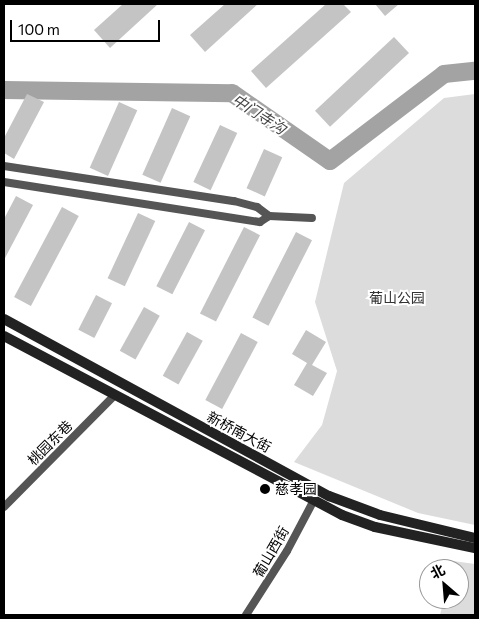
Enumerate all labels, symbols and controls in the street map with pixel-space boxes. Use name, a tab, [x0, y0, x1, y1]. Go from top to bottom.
scale bar	[12, 10, 162, 42]
text: 100 m	[18, 20, 60, 38]
water label: 中门寺沟	[229, 90, 289, 138]
park label: 葡山公园	[369, 290, 425, 306]
street label: 新桥南大街	[204, 408, 274, 456]
street label: 桃园东巷	[24, 417, 76, 469]
place label: 慈孝园	[275, 481, 317, 497]
marker: 慈孝园	[259, 483, 271, 495]
street label: 葡山西街	[250, 524, 292, 580]
north arrow	[419, 559, 469, 609]
text: 北	[427, 560, 448, 582]

